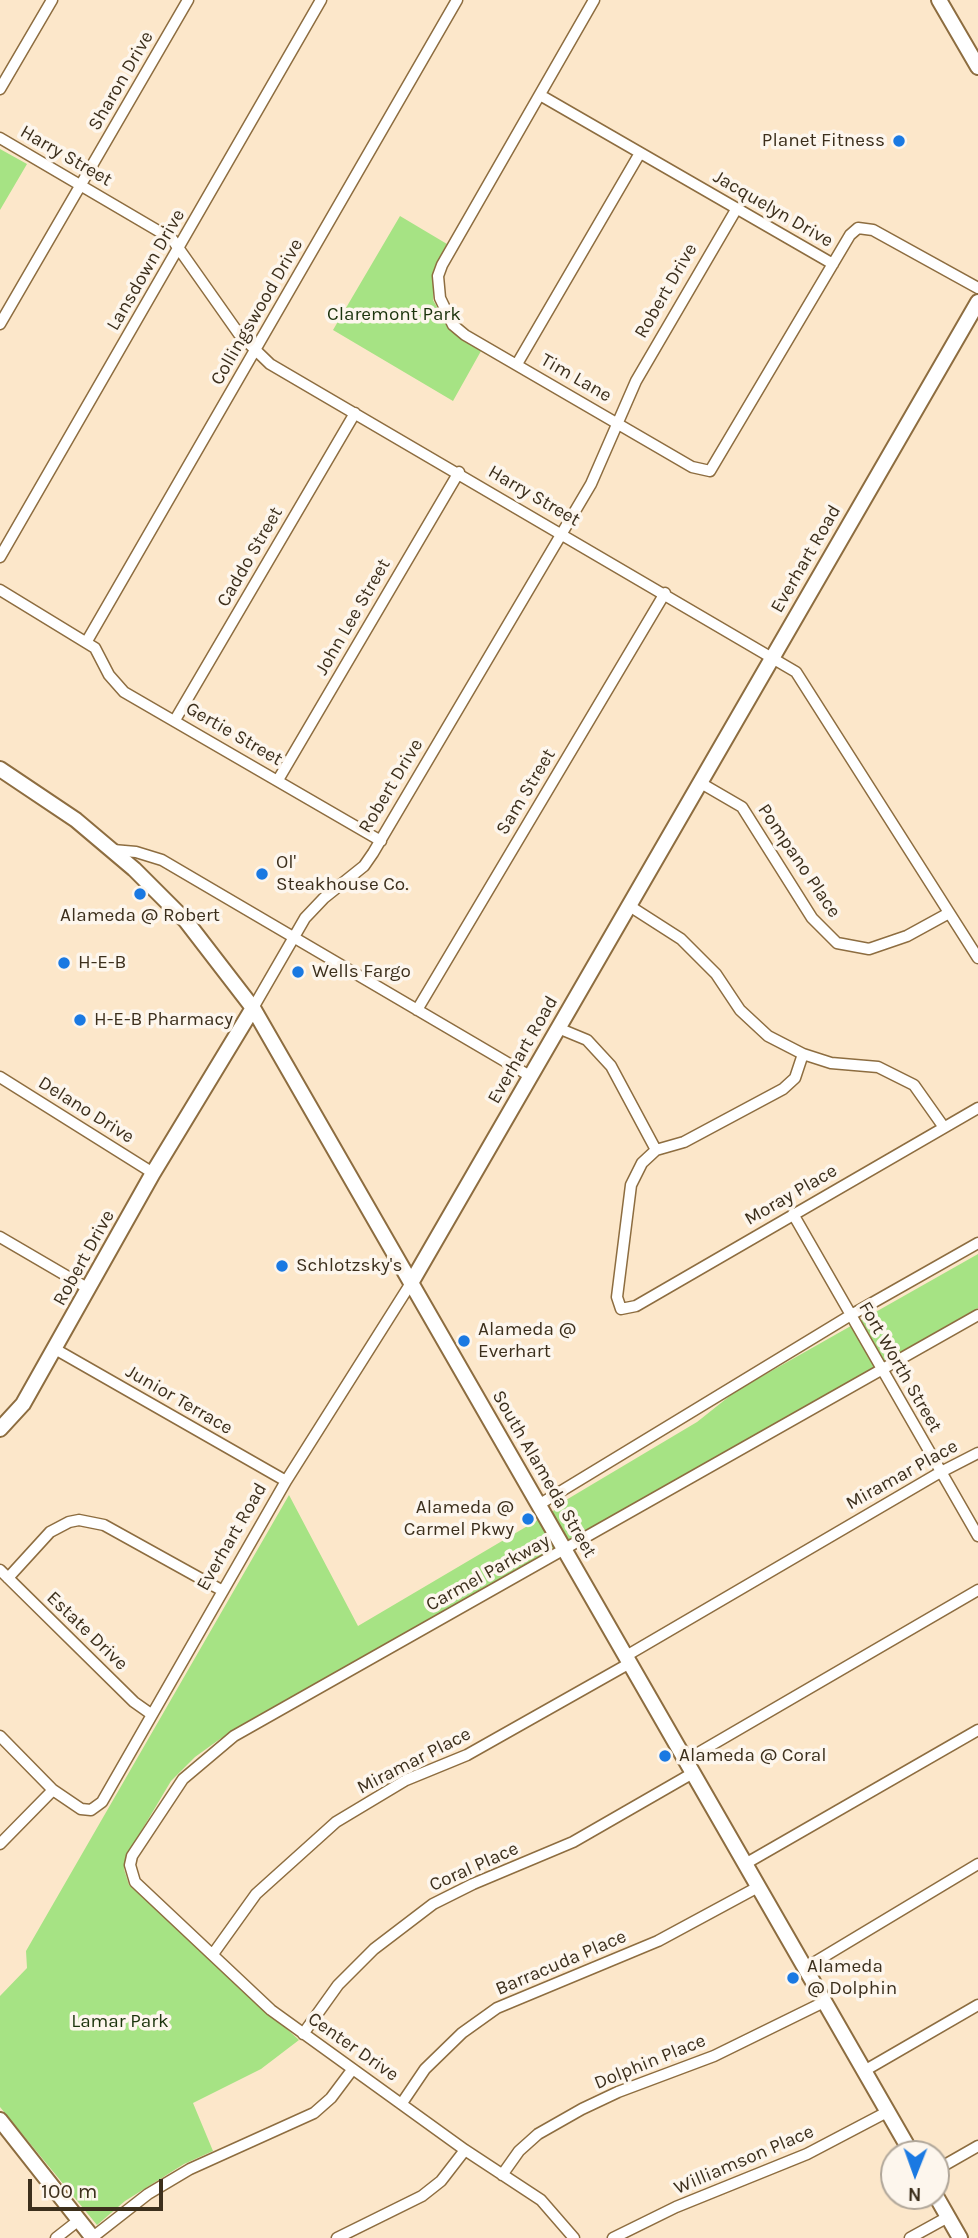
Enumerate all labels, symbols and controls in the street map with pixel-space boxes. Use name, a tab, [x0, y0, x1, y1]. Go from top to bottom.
street label: Sharon Drive	[83, 27, 159, 135]
street label: Harry Street	[16, 121, 116, 191]
place label: Planet Fitness	[762, 130, 885, 152]
marker: Planet Fitness	[891, 133, 907, 149]
street label: Jacquelyn Drive	[709, 165, 837, 253]
street label: Lansdown Drive	[102, 205, 190, 335]
street label: Collingswood Drive	[206, 235, 308, 389]
street label: Robert Drive	[630, 239, 702, 343]
park label: Claremont Park	[327, 304, 461, 326]
street label: Tim Lane	[537, 349, 615, 407]
street label: Harry Street	[484, 461, 584, 531]
street label: Everhart Road	[766, 501, 846, 617]
street label: Caddo Street	[212, 503, 288, 611]
street label: John Lee Street	[310, 555, 396, 679]
street label: Gertie Street	[181, 697, 287, 771]
street label: Robert Drive	[354, 735, 428, 837]
street label: Sam Street	[491, 745, 561, 839]
street label: Pompano Place	[753, 800, 845, 922]
place label: Ol' Steakhouse Co.	[276, 852, 409, 896]
marker: Ol' Steakhouse Co.	[254, 866, 270, 882]
marker: Alameda @ Robert	[132, 886, 148, 902]
place label: Alameda @ Robert	[60, 905, 220, 927]
place label: H-E-B	[78, 952, 126, 974]
marker: H-E-B	[56, 955, 72, 971]
place label: Wells Fargo	[312, 961, 411, 983]
marker: Wells Fargo	[290, 964, 306, 980]
street label: Everhart Road	[483, 992, 563, 1108]
place label: H-E-B Pharmacy	[94, 1009, 233, 1031]
marker: H-E-B Pharmacy	[72, 1012, 88, 1028]
street label: Delano Drive	[34, 1072, 138, 1148]
street label: Moray Place	[741, 1159, 841, 1231]
street label: Robert Drive	[48, 1206, 120, 1310]
place label: Schlotzsky's	[296, 1255, 402, 1277]
marker: Schlotzsky's	[274, 1258, 290, 1274]
street label: Fort Worth Street	[853, 1298, 947, 1436]
place label: Alameda @ Everhart	[478, 1319, 576, 1363]
marker: Alameda @ Everhart	[456, 1333, 472, 1349]
street label: Junior Terrace	[121, 1360, 237, 1440]
street label: South Alameda Street	[487, 1386, 601, 1562]
street label: Miramar Place	[842, 1435, 962, 1515]
street label: Everhart Road	[192, 1479, 272, 1595]
place label: Alameda @ Carmel Pkwy	[404, 1497, 514, 1541]
marker: Alameda @ Carmel Pkwy	[520, 1511, 536, 1527]
street label: Carmel Parkway	[422, 1530, 554, 1616]
street label: Estate Drive	[42, 1587, 132, 1675]
street label: Miramar Place	[353, 1723, 475, 1799]
place label: Alameda @ Coral	[679, 1745, 826, 1767]
marker: Alameda @ Coral	[657, 1748, 673, 1764]
street label: Coral Place	[426, 1837, 522, 1897]
street label: Barracuda Place	[492, 1925, 630, 2001]
place label: Alameda @ Dolphin	[807, 1956, 897, 2000]
marker: Alameda @ Dolphin	[785, 1970, 801, 1986]
street label: Center Drive	[303, 2007, 403, 2087]
park label: Lamar Park	[71, 2011, 169, 2033]
street label: Dolphin Place	[591, 2029, 709, 2095]
street label: Williamson Place	[671, 2120, 817, 2200]
north arrow	[880, 2140, 950, 2210]
scale bar	[32, 2164, 166, 2208]
text: 100 m	[41, 2179, 98, 2203]
text: N	[908, 2183, 922, 2205]

